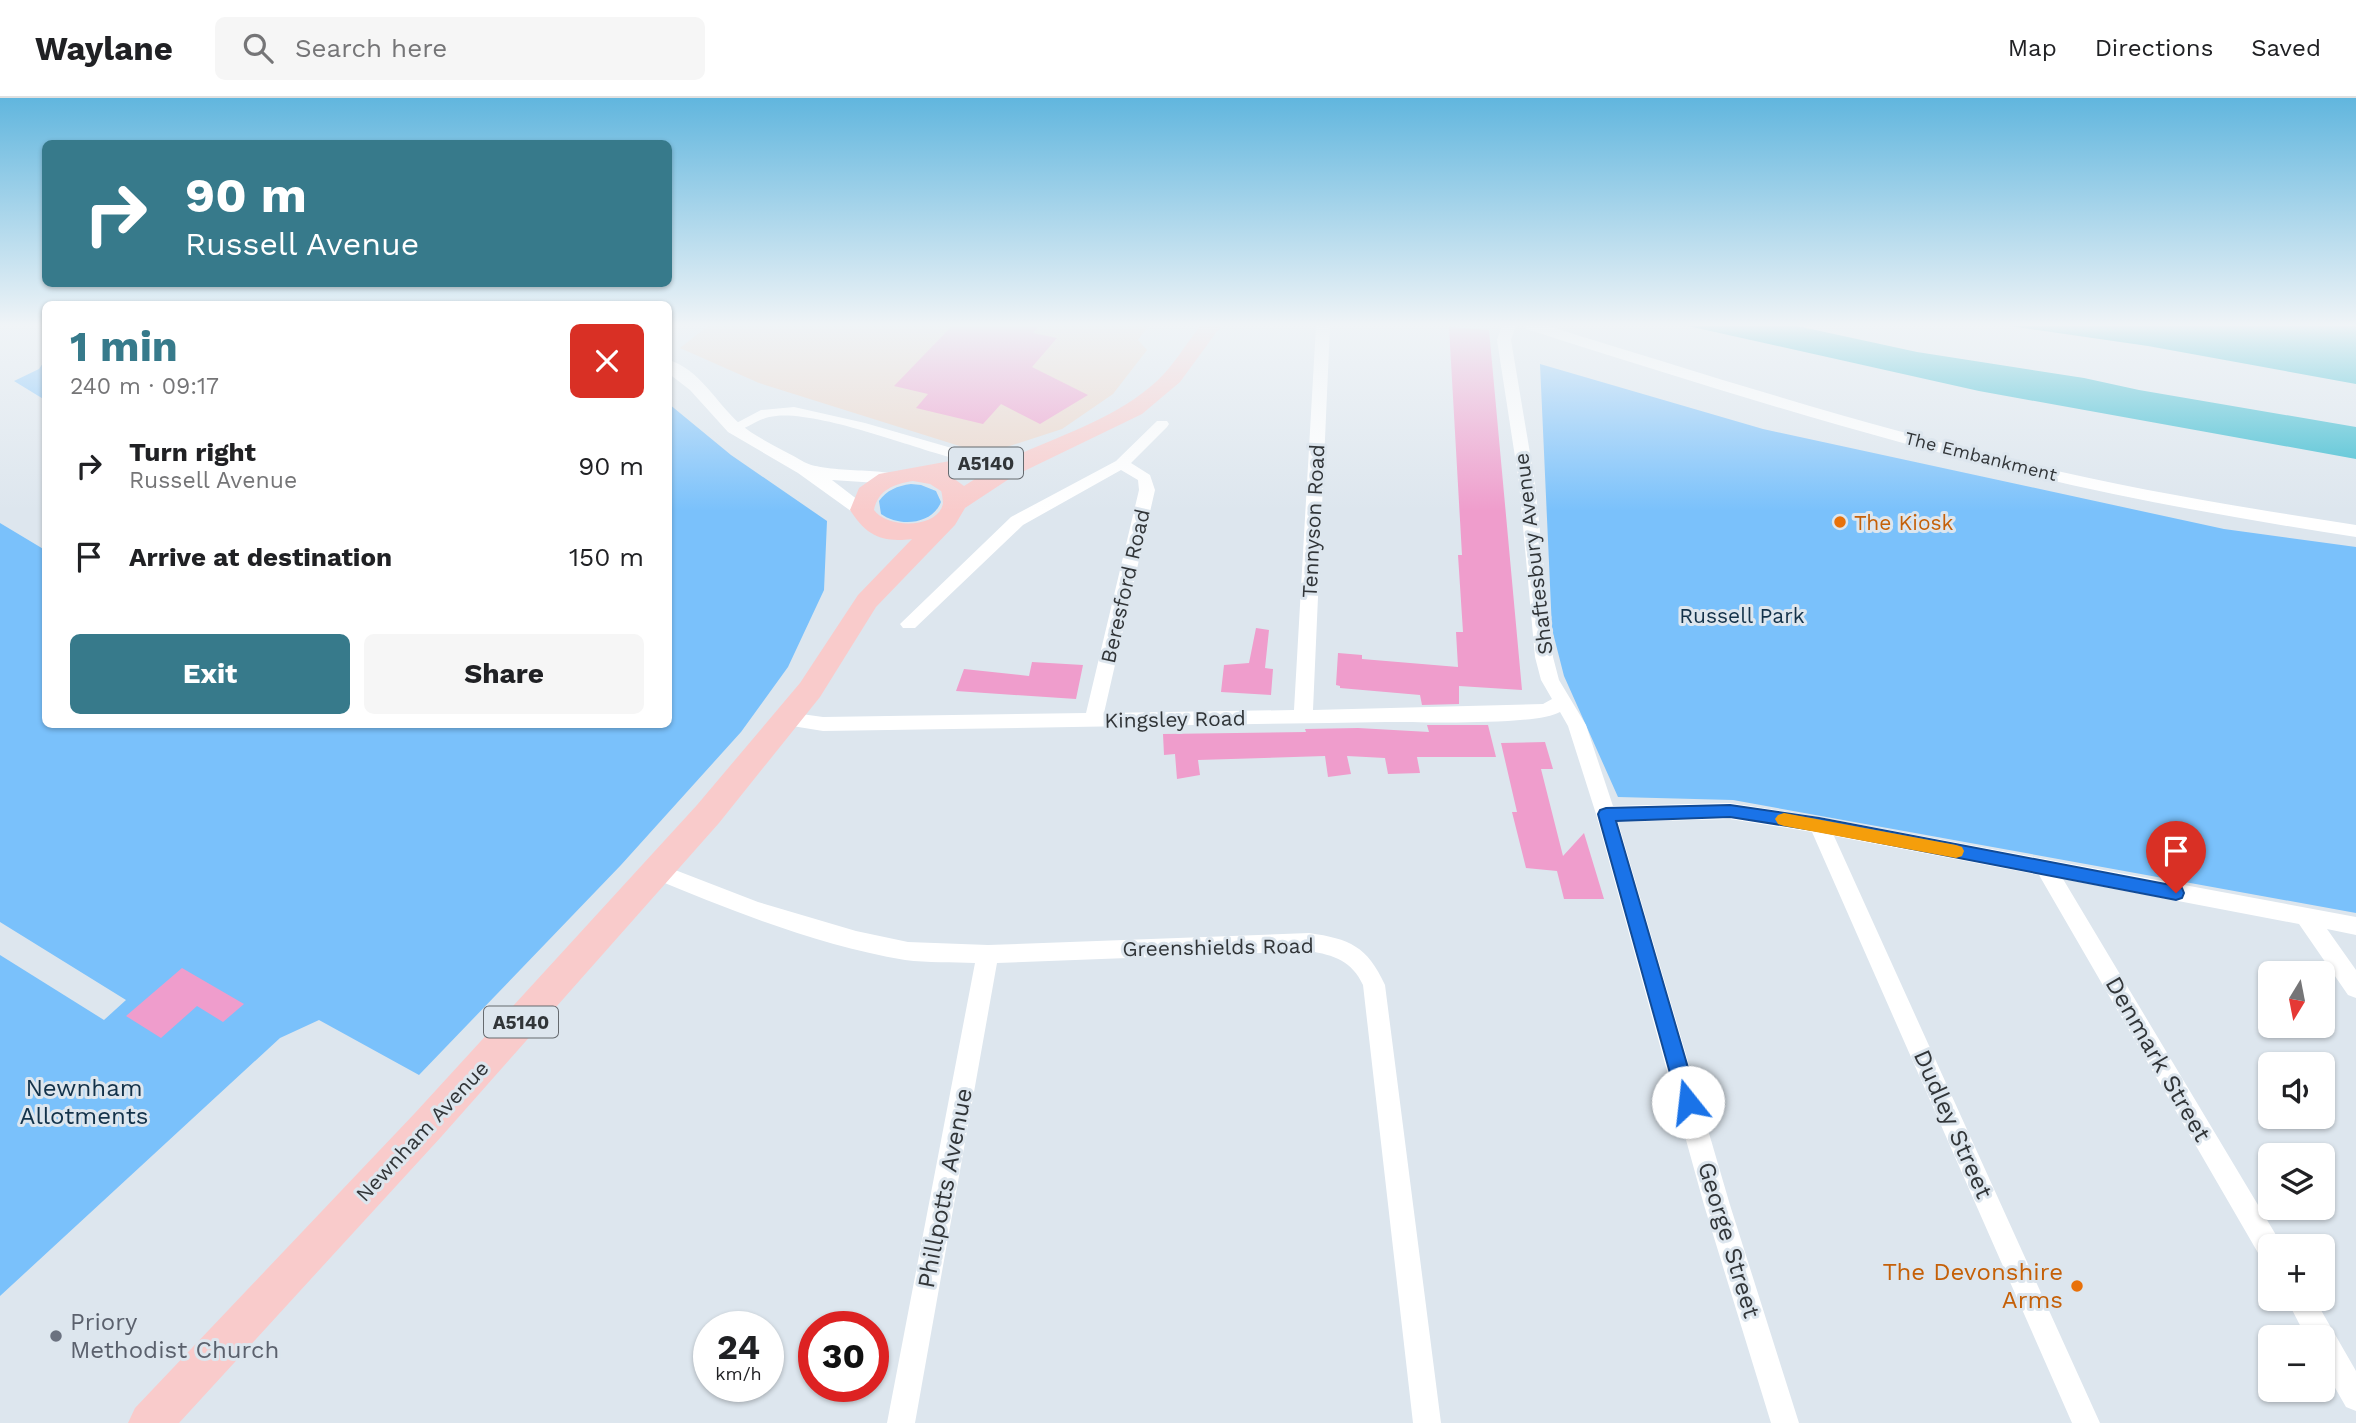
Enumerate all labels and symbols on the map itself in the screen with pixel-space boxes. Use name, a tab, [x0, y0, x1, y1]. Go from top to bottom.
street label: The Embankment	[1903, 427, 2060, 485]
street label: Tennyson Road	[1296, 444, 1330, 598]
road number: A5140	[949, 448, 1023, 478]
street label: Shaftesbury Avenue	[1508, 452, 1558, 656]
street label: Beresford Road	[1095, 506, 1155, 666]
place label: The Kiosk	[1854, 510, 1954, 535]
marker: The Kiosk	[1832, 514, 1848, 530]
park label: Russell Park	[1679, 603, 1805, 628]
street label: Kingsley Road	[1104, 705, 1246, 733]
pin	[2146, 821, 2206, 893]
street label: Greenshields Road	[1122, 933, 1314, 961]
north arrow	[2258, 961, 2334, 1038]
street label: Denmark Street	[2099, 972, 2217, 1146]
road number: A5140	[484, 1006, 558, 1038]
street label: Dudley Street	[1908, 1045, 1998, 1203]
street label: Newnham Avenue	[350, 1055, 494, 1207]
position arrow	[1651, 1065, 1725, 1139]
park label: Newnham Allotments	[20, 1074, 148, 1130]
street label: Phillpotts Avenue	[912, 1086, 978, 1290]
street label: George Street	[1692, 1159, 1766, 1321]
place label: The Devonshire Arms	[1882, 1258, 2063, 1314]
marker: The Devonshire Arms	[2069, 1278, 2085, 1294]
place label: Priory Methodist Church	[70, 1308, 279, 1364]
speed limit sign: 30	[798, 1311, 889, 1402]
marker: Priory Methodist Church	[48, 1328, 64, 1344]

